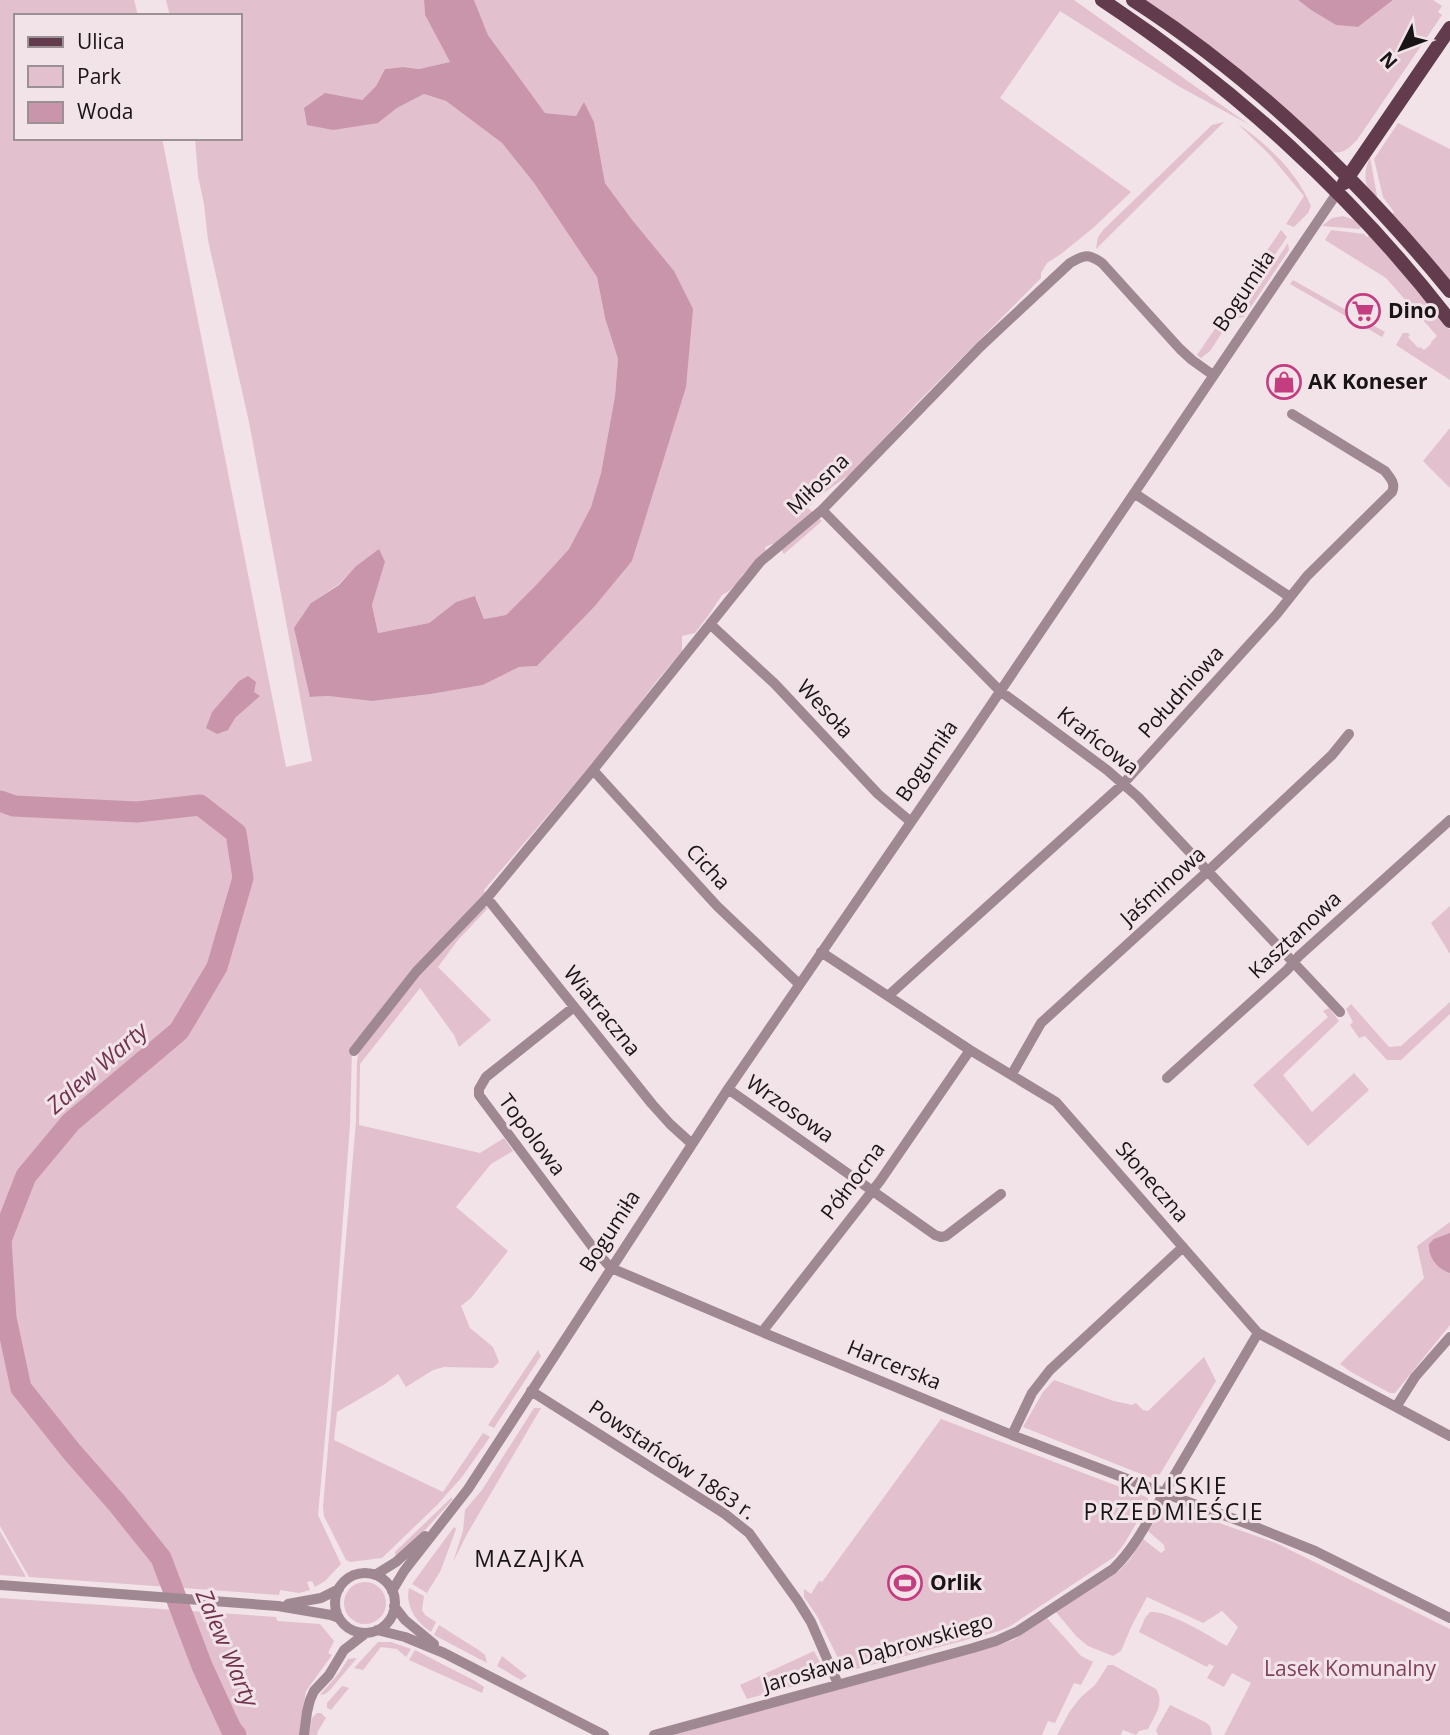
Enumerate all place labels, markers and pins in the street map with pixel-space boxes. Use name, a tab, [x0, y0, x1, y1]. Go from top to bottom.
supermarket icon: Dino	[1344, 292, 1382, 330]
place label: Dino	[1388, 296, 1437, 324]
shop icon: AK Koneser	[1265, 363, 1303, 401]
place label: AK Koneser	[1308, 367, 1428, 395]
sports icon: Orlik	[886, 1564, 924, 1602]
place label: Orlik	[930, 1568, 983, 1596]

